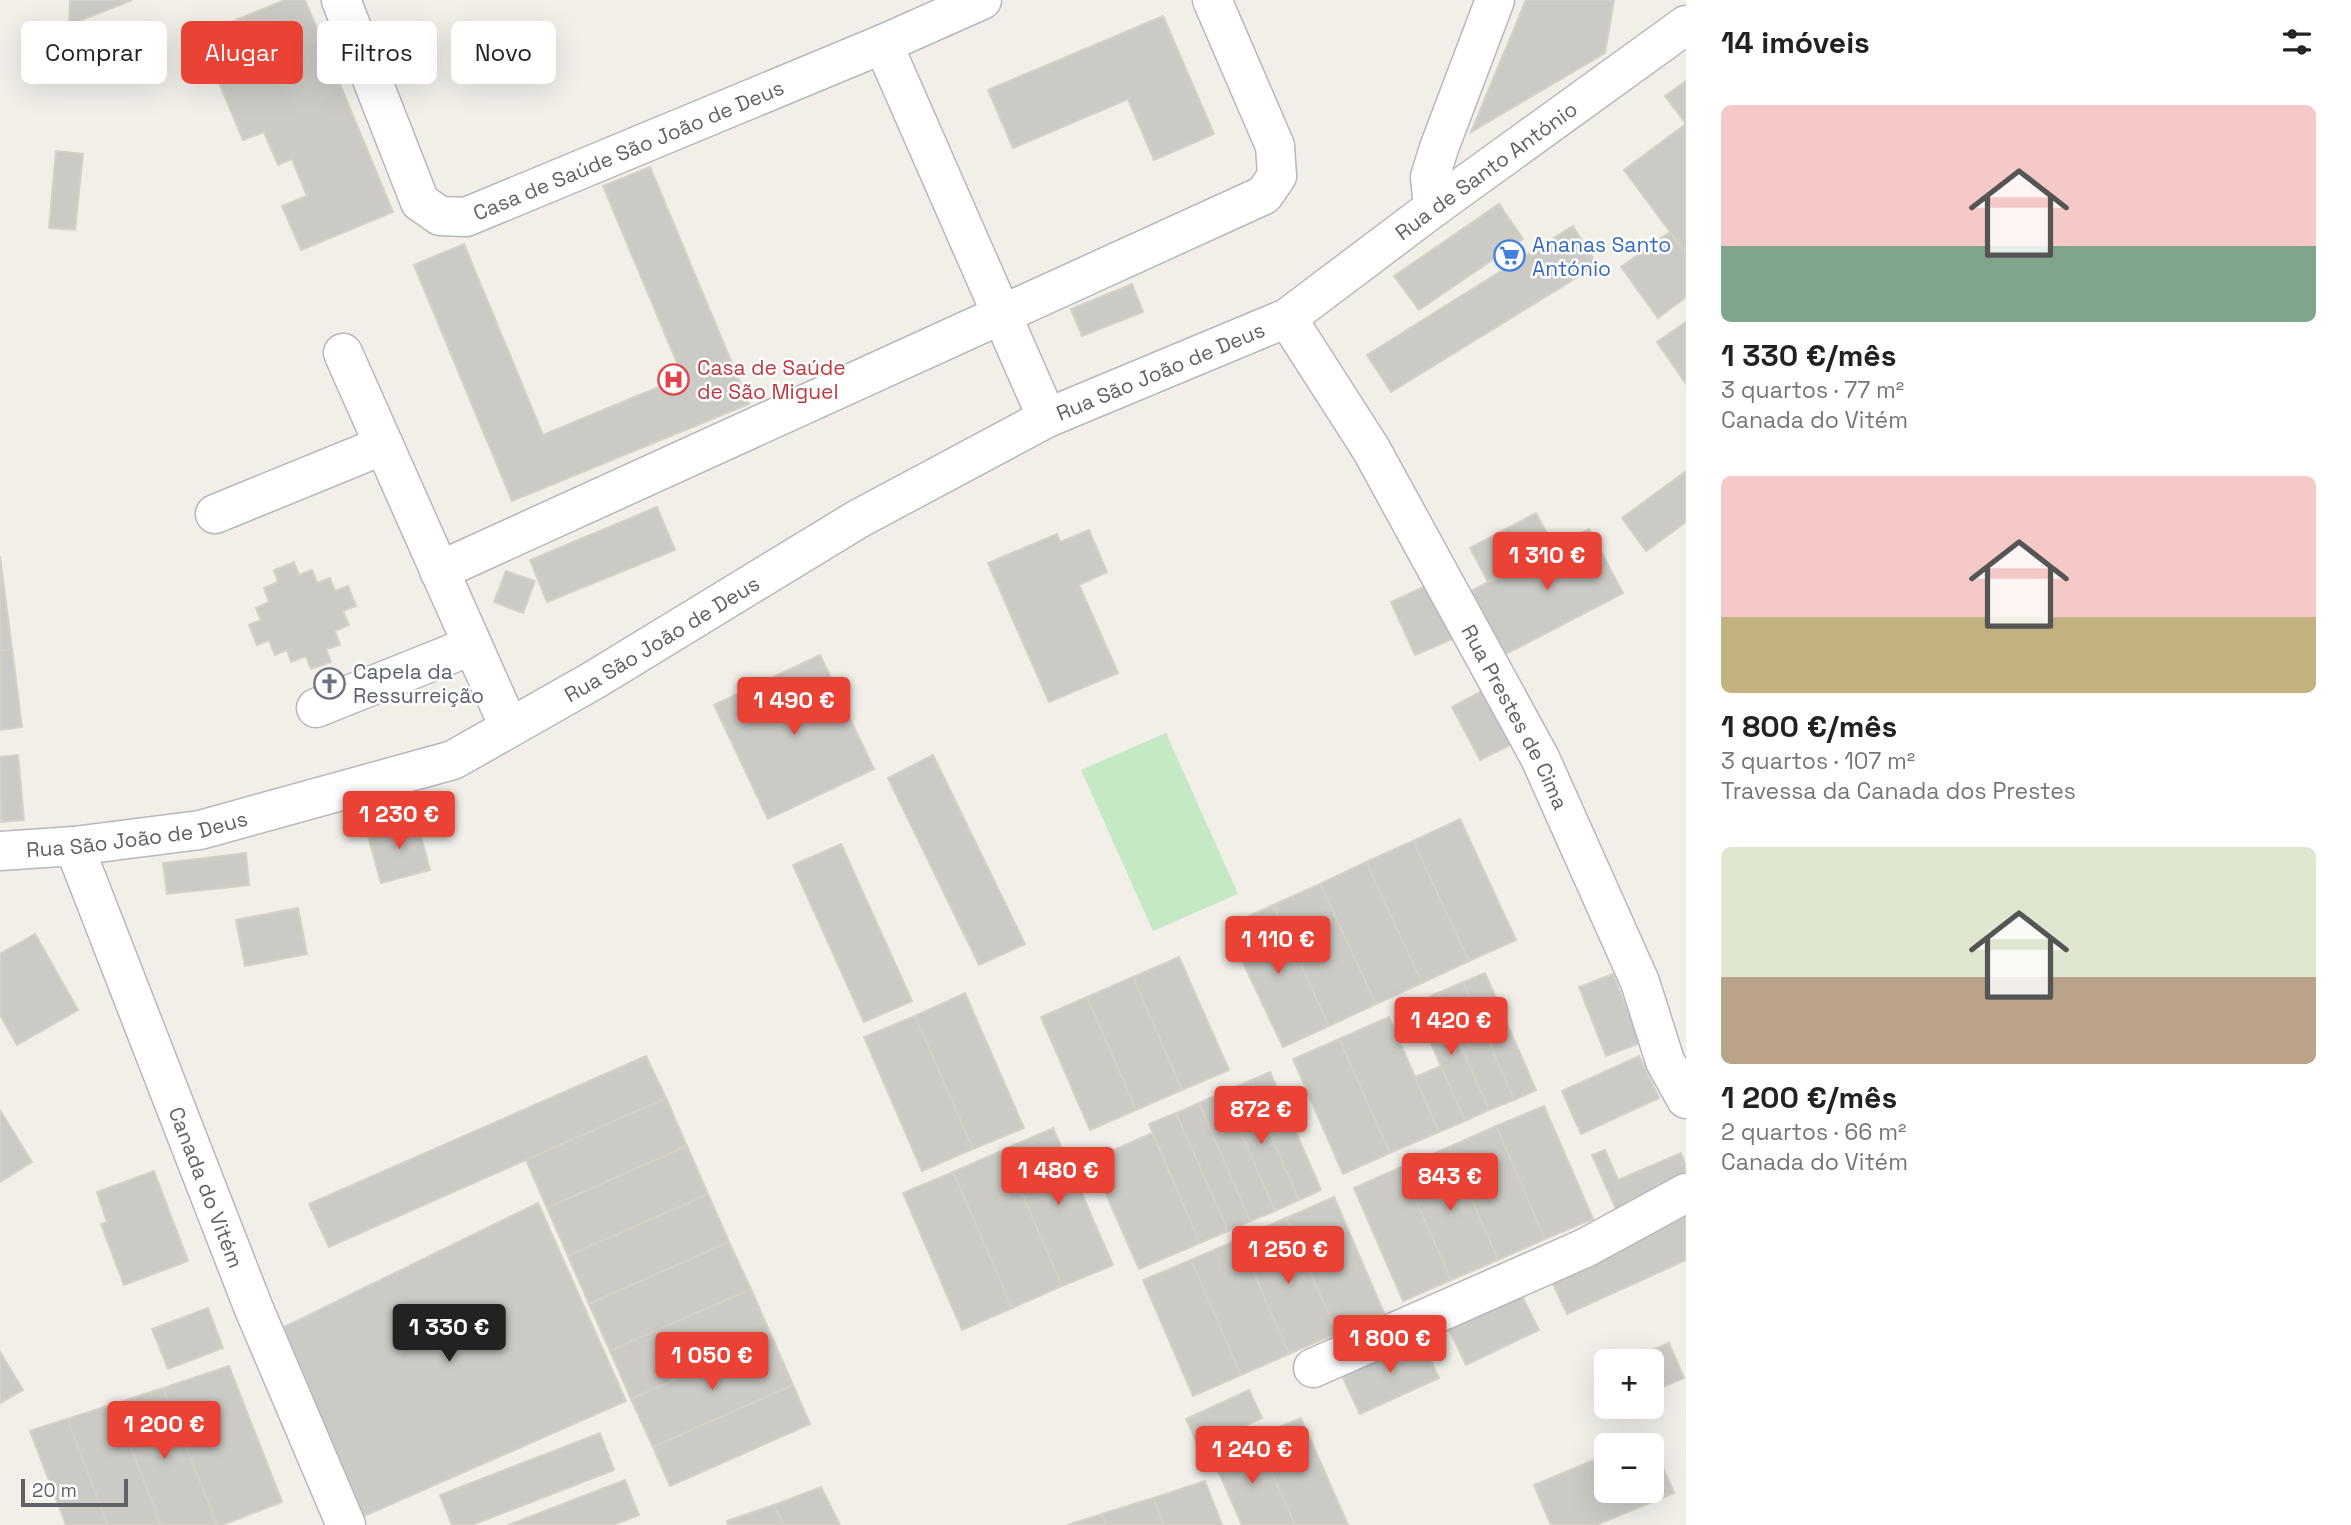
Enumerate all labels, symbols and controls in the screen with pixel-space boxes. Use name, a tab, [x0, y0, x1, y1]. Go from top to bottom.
chip: Comprar	[21, 21, 167, 84]
chip: Alugar	[181, 21, 303, 84]
chip: Filtros	[317, 21, 437, 84]
chip: Novo	[451, 21, 556, 84]
text: 14 imóveis	[1721, 23, 1870, 62]
icon: filters	[2278, 23, 2316, 61]
street label: Casa de Saúde São João de Deus	[469, 73, 788, 226]
street label: Rua de Santo António	[1389, 95, 1582, 246]
icon: home	[1956, 150, 2082, 276]
place label: Ananas Santo António	[1532, 231, 1671, 282]
supermarket icon: Ananas Santo António	[1492, 239, 1526, 273]
street label: Rua São João de Deus	[1052, 315, 1269, 426]
text: 1 330 €/mês	[1721, 336, 1896, 375]
place label: Casa de Saúde de São Miguel	[697, 354, 846, 405]
hospital icon: Casa de Saúde de São Miguel	[657, 362, 691, 396]
text: 3 quartos · 77 m²	[1721, 375, 1904, 405]
text: Canada do Vitém	[1721, 405, 1908, 435]
icon: home	[1956, 521, 2082, 647]
pin: 1 310 €	[1482, 532, 1612, 592]
text: 1 310 €	[1509, 540, 1585, 570]
street label: Rua São João de Deus	[559, 569, 764, 708]
street label: Rua Prestes de Cima	[1456, 619, 1575, 814]
place label: Capela da Ressurreição	[353, 658, 484, 709]
church icon: Capela da Ressurreição	[313, 666, 347, 700]
pin: 1 490 €	[729, 678, 859, 737]
text: 1 490 €	[753, 685, 835, 715]
text: 1 800 €/mês	[1721, 707, 1897, 746]
text: 3 quartos · 107 m²	[1721, 746, 1915, 776]
text: Travessa da Canada dos Prestes	[1721, 776, 2076, 806]
pin: 1 230 €	[334, 792, 464, 851]
text: 1 230 €	[359, 799, 439, 829]
street label: Rua São João de Deus	[25, 804, 250, 863]
icon: home	[1956, 892, 2082, 1018]
pin: 1 110 €	[1213, 916, 1343, 976]
text: 1 110 €	[1241, 924, 1315, 954]
pin: 1 420 €	[1386, 998, 1516, 1057]
text: 1 420 €	[1411, 1005, 1491, 1035]
text: 1 200 €/mês	[1721, 1078, 1897, 1117]
pin: 872 €	[1212, 1086, 1310, 1146]
text: 872 €	[1230, 1094, 1292, 1124]
street label: Canada do Vitém	[163, 1103, 250, 1272]
text: 2 quartos · 66 m²	[1721, 1117, 1906, 1147]
text: Canada do Vitém	[1721, 1147, 1908, 1177]
pin: 1 480 €	[993, 1148, 1123, 1207]
pin: 843 €	[1401, 1154, 1499, 1213]
text: 1 480 €	[1017, 1155, 1099, 1185]
text: 843 €	[1418, 1161, 1482, 1191]
pin: 1 250 €	[1223, 1226, 1353, 1286]
text: 1 250 €	[1248, 1234, 1328, 1264]
pin: 1 330 €	[384, 1304, 514, 1364]
text: 1 330 €	[409, 1312, 489, 1342]
pin: 1 800 €	[1325, 1316, 1455, 1375]
text: 1 800 €	[1349, 1323, 1431, 1353]
pin: 1 050 €	[647, 1332, 777, 1392]
text: 1 050 €	[671, 1340, 753, 1370]
map controls	[1594, 1349, 1664, 1503]
button: +	[1594, 1349, 1664, 1419]
pin: 1 200 €	[99, 1402, 229, 1461]
text: 1 200 €	[123, 1409, 205, 1439]
pin: 1 240 €	[1187, 1426, 1317, 1486]
button: −	[1594, 1433, 1664, 1503]
text: 1 240 €	[1212, 1434, 1292, 1464]
scale bar	[21, 1476, 128, 1508]
text: 20 m	[32, 1478, 77, 1503]

